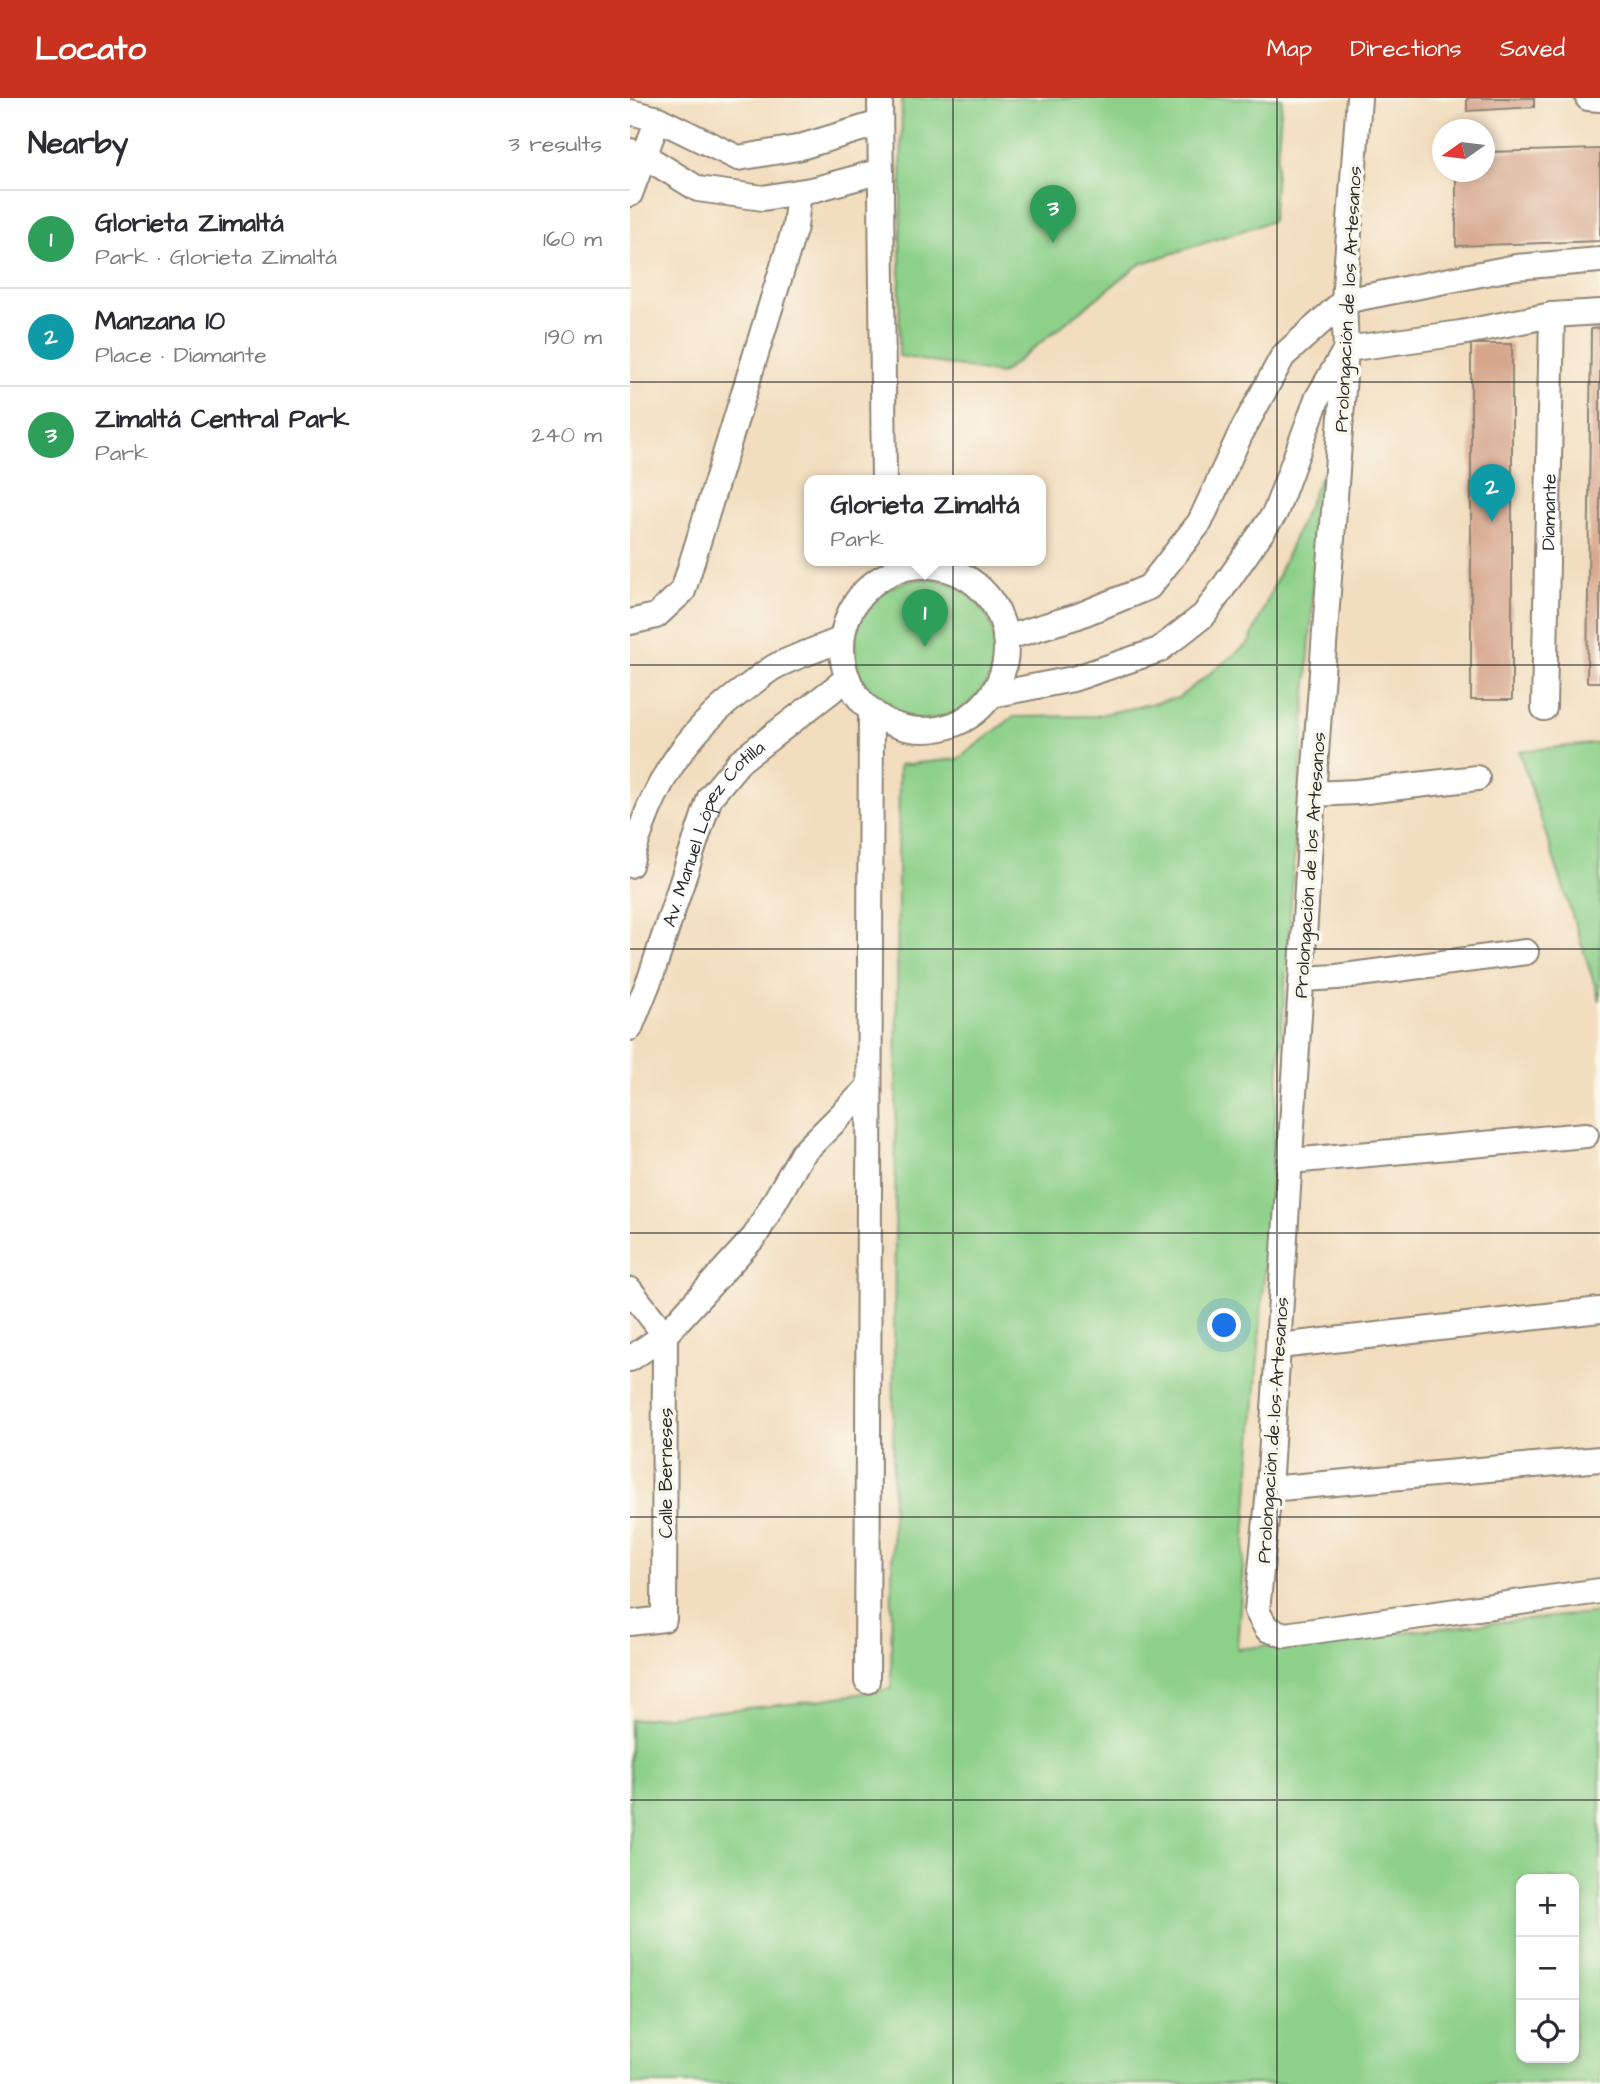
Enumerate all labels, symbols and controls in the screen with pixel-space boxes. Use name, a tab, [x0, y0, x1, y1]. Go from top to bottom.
text: Locato	[35, 26, 146, 72]
text: Map	[1267, 32, 1312, 66]
text: Directions	[1350, 32, 1462, 66]
text: Saved	[1500, 32, 1565, 66]
north arrow	[1432, 119, 1495, 182]
text: Nearby	[28, 123, 128, 165]
text: 3 results	[508, 128, 602, 160]
street label: Prolongación de los Artesanos	[1328, 165, 1370, 433]
pin: 3	[1030, 185, 1076, 243]
text: Glorieta Zimaltá	[95, 205, 284, 241]
text: 1	[50, 223, 52, 255]
text: 160 m	[543, 223, 602, 255]
text: Park · Glorieta Zimaltá	[95, 241, 337, 273]
text: Manzana 10	[95, 303, 225, 339]
text: 2	[44, 321, 58, 353]
text: 190 m	[544, 321, 602, 353]
text: Place · Diamante	[95, 339, 267, 371]
text: Zimaltá Central Park	[95, 401, 349, 437]
text: 3	[45, 419, 57, 451]
text: 240 m	[532, 419, 602, 451]
text: Park	[95, 437, 148, 469]
pin: 2	[1469, 464, 1515, 522]
street label: Diamante	[1535, 473, 1564, 551]
popup	[804, 475, 1046, 566]
text: Glorieta Zimaltá	[831, 487, 1019, 523]
text: Park	[831, 523, 884, 555]
pin: 1	[902, 589, 948, 647]
street label: Prolongación de los Artesanos	[1288, 731, 1334, 999]
street label: Av. Manuel López Cotilla	[656, 735, 771, 930]
street label: Prolongación de los Artesanos	[1251, 1296, 1297, 1564]
your location	[1207, 1308, 1241, 1342]
street label: Calle Berneses	[653, 1408, 680, 1538]
map controls	[1516, 1874, 1579, 2063]
button: +	[1516, 1874, 1579, 1937]
button: −	[1516, 1937, 1579, 2000]
button: locate	[1516, 2000, 1579, 2063]

